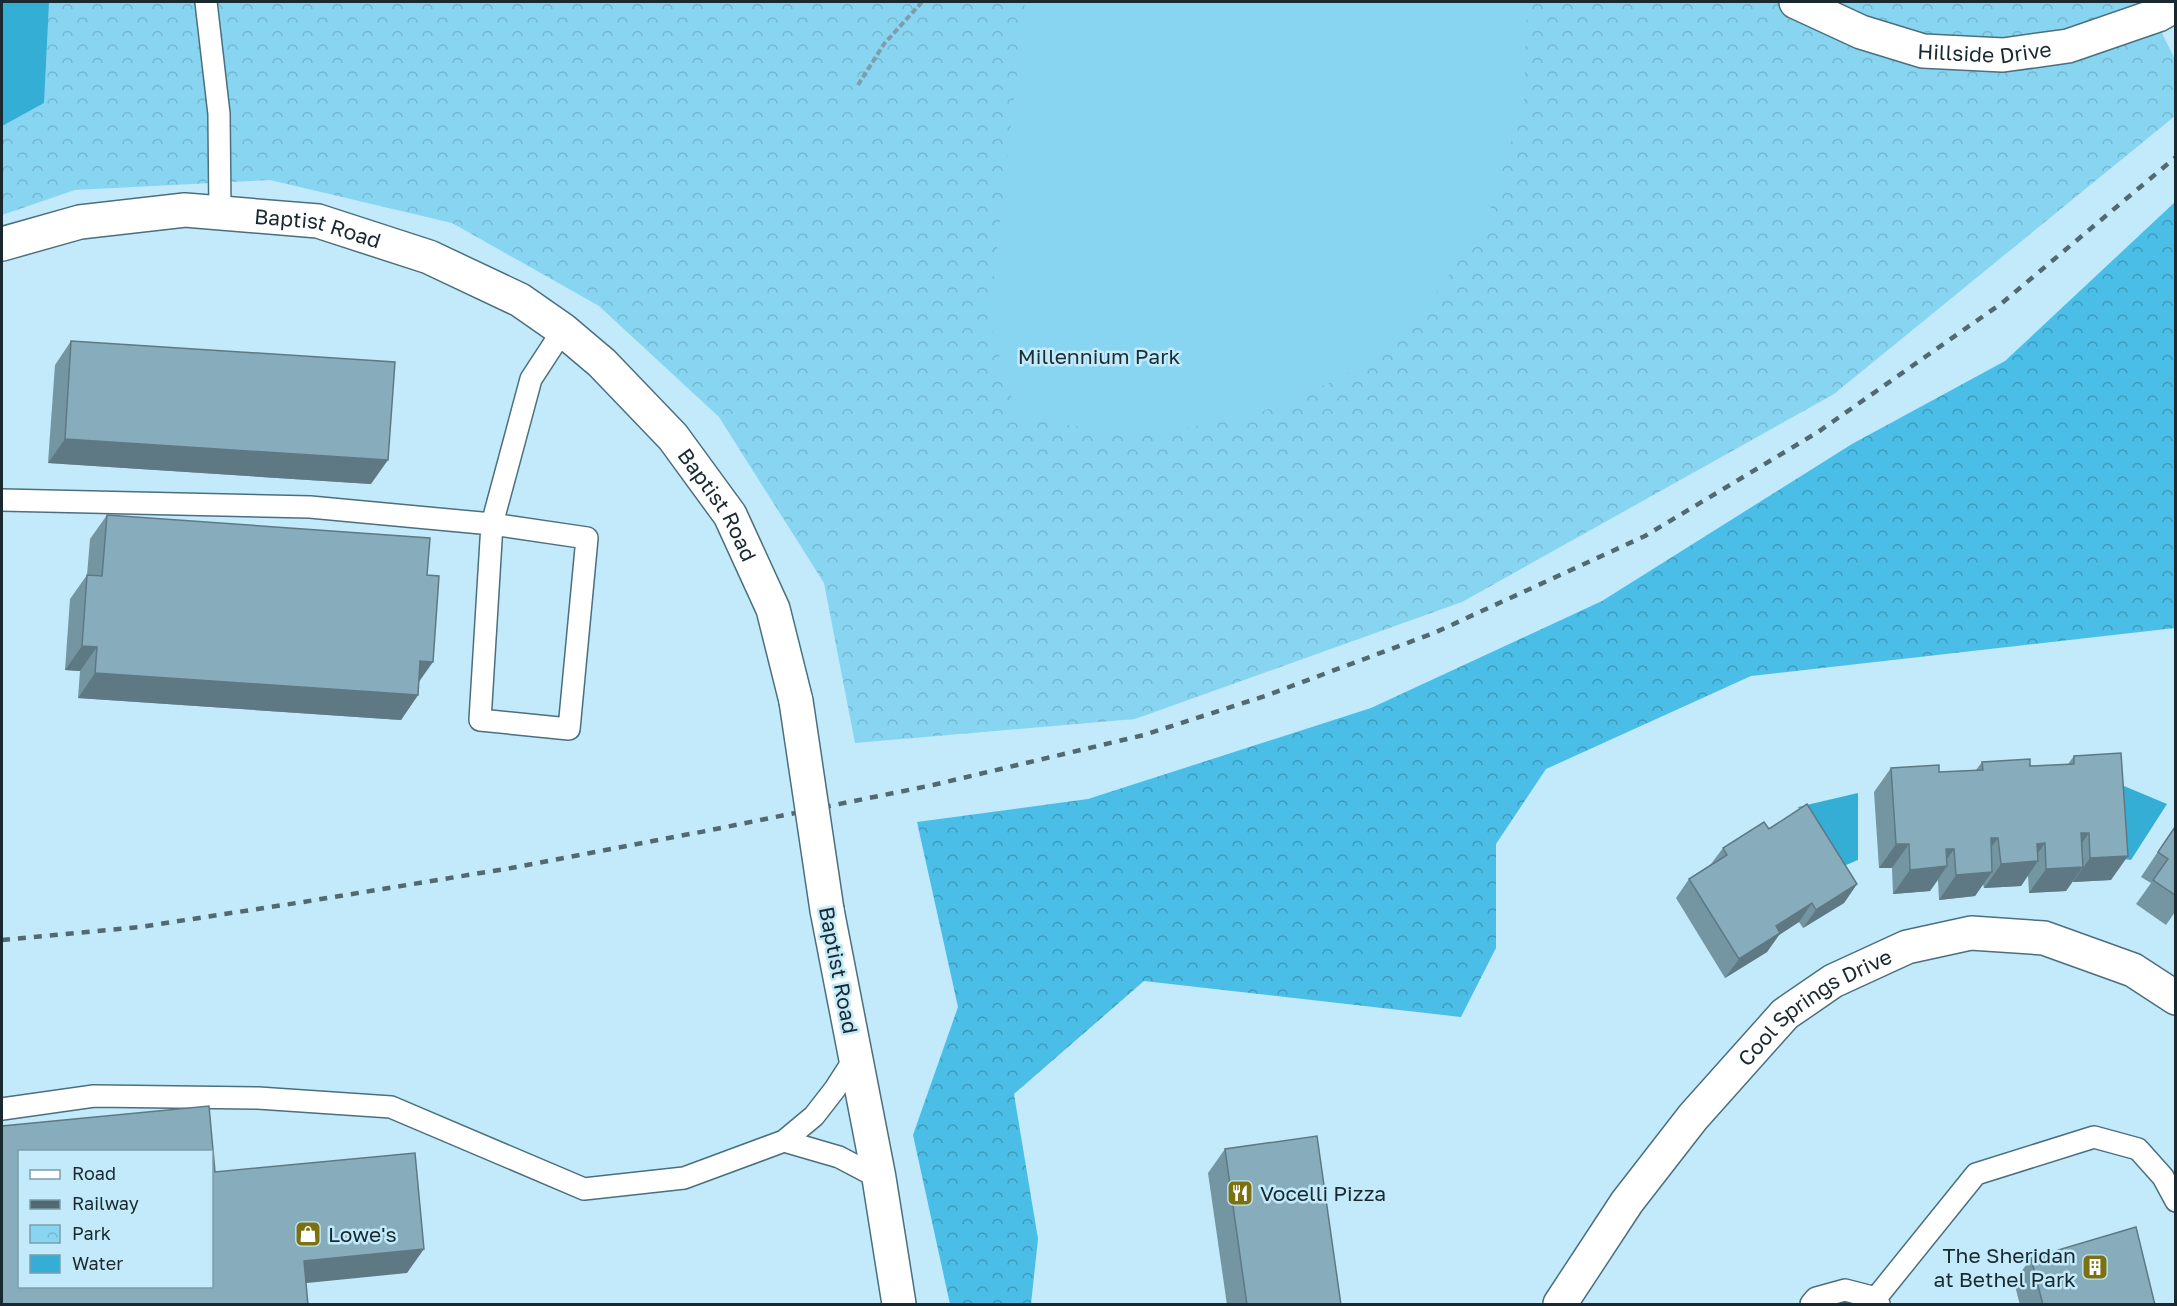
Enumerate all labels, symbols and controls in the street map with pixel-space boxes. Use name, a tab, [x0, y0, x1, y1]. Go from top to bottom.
street label: Hillside Drive	[1917, 35, 2053, 68]
street label: Baptist Road	[253, 203, 384, 254]
park label: Millennium Park	[1018, 343, 1180, 369]
street label: Baptist Road	[672, 443, 762, 565]
street label: Baptist Road	[814, 904, 864, 1036]
street label: Cool Springs Drive	[1732, 943, 1896, 1071]
legend	[18, 1150, 213, 1288]
text: Road	[72, 1162, 116, 1184]
restaurant icon: Vocelli Pizza	[1225, 1178, 1255, 1208]
place label: Vocelli Pizza	[1260, 1180, 1386, 1206]
text: Railway	[72, 1192, 139, 1214]
shop icon: Lowe's	[293, 1219, 323, 1249]
place label: Lowe's	[328, 1221, 397, 1247]
text: Park	[72, 1222, 111, 1244]
place label: The Sheridan at Bethel Park	[1934, 1242, 2076, 1292]
text: Water	[72, 1252, 123, 1274]
building icon: The Sheridan at Bethel Park	[2080, 1252, 2110, 1282]

